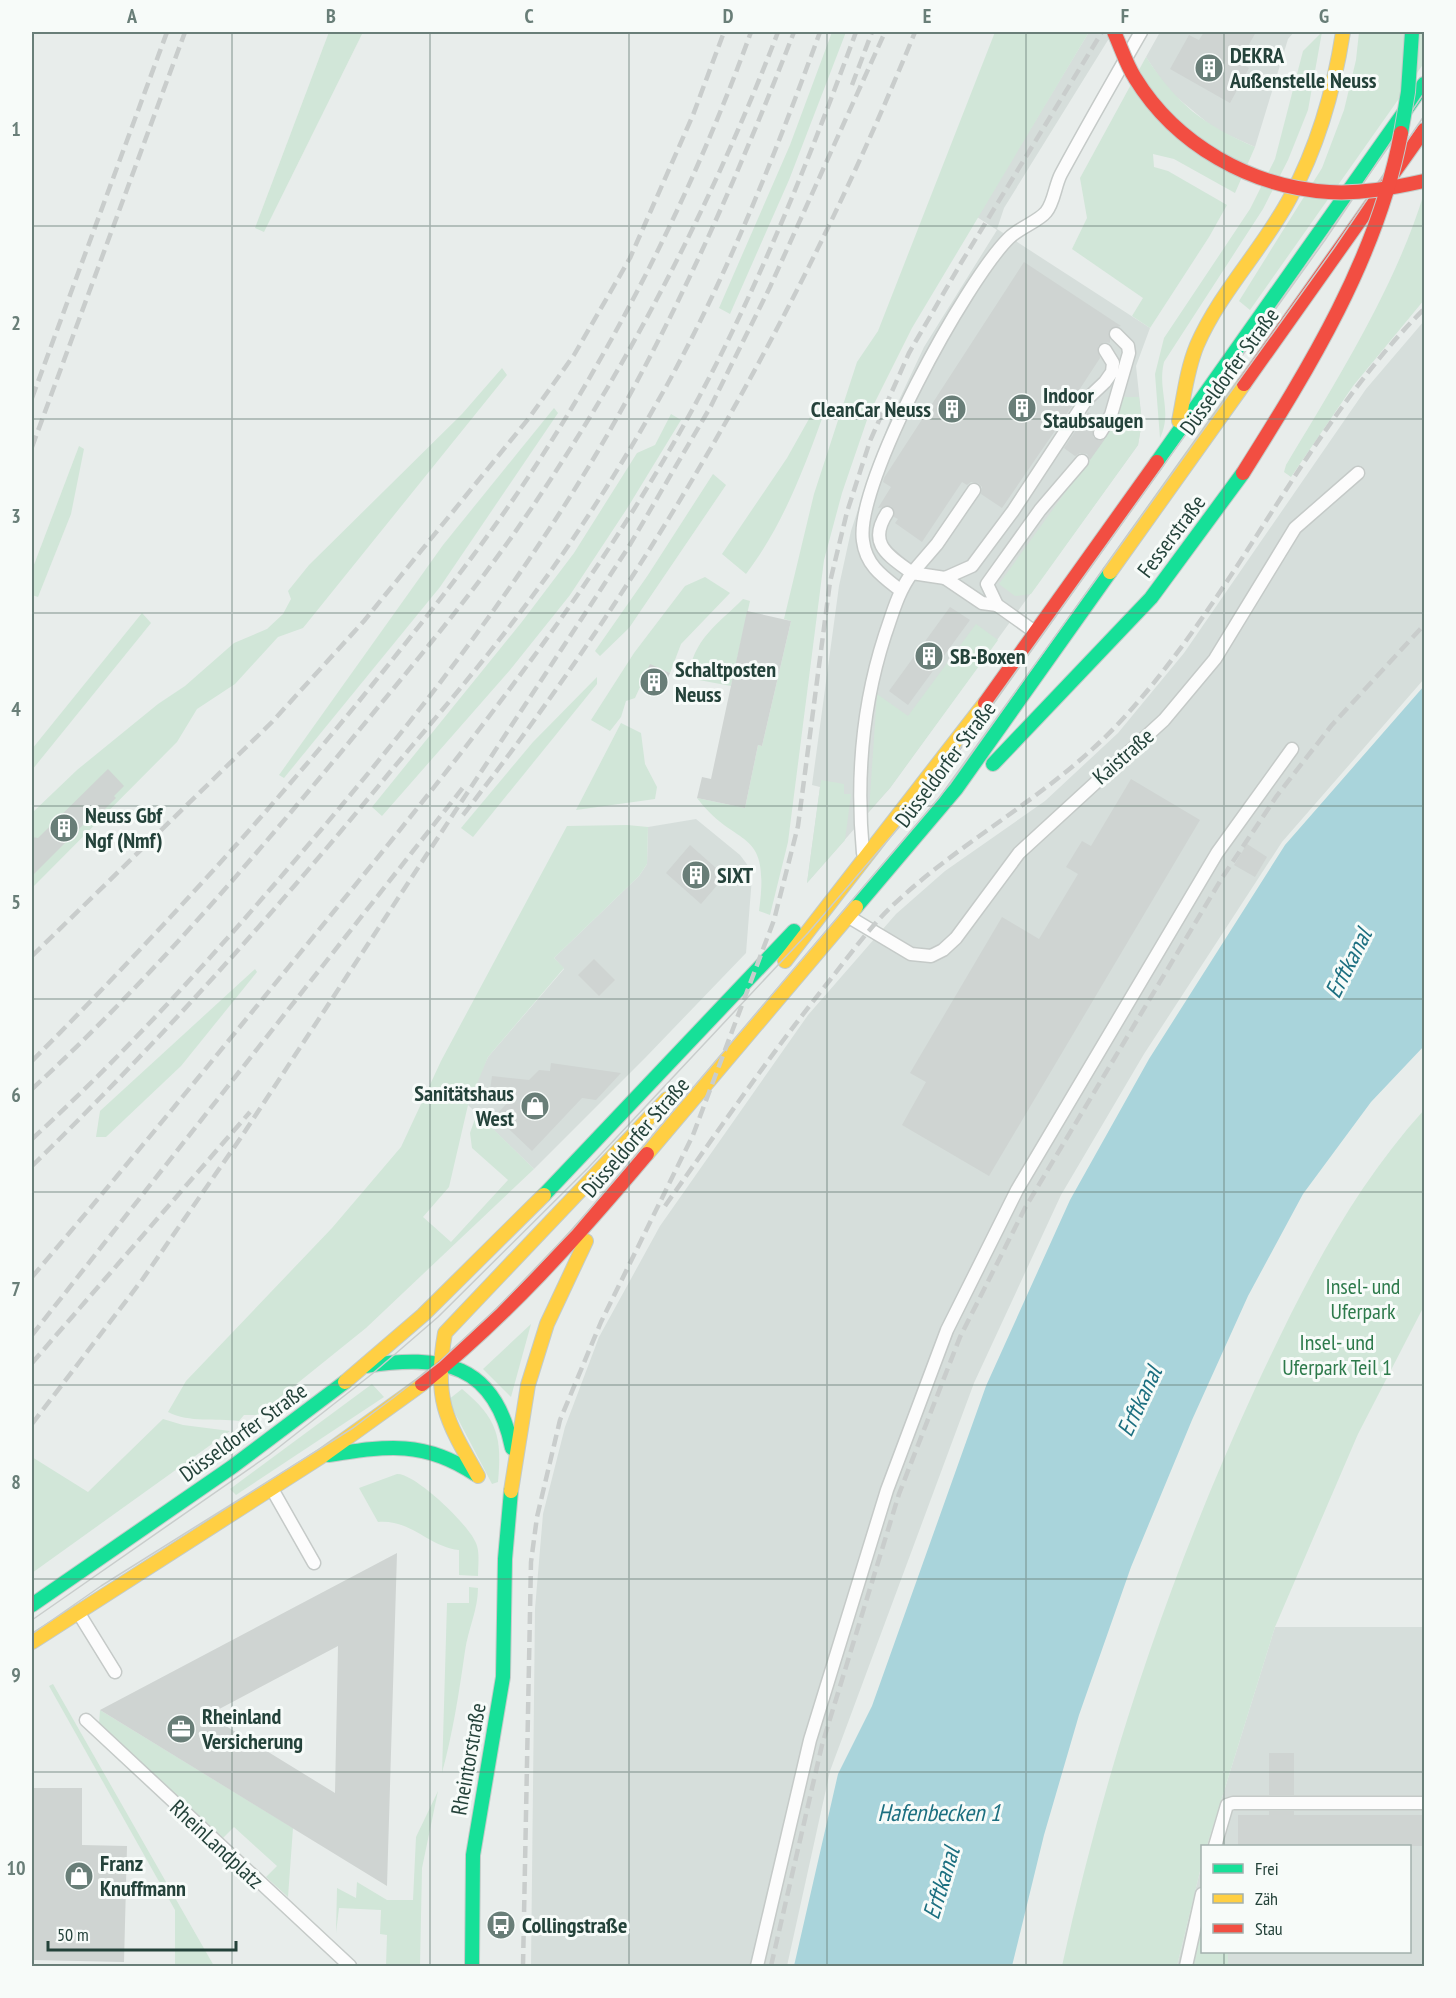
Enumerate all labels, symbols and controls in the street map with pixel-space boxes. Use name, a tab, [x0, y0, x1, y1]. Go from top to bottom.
text: A	[126, 3, 138, 29]
text: B	[326, 3, 336, 29]
text: C	[524, 3, 534, 29]
text: D	[723, 3, 734, 29]
text: E	[923, 3, 931, 29]
text: F	[1121, 3, 1129, 29]
text: G	[1319, 3, 1329, 29]
place label: DEKRA Außenstelle Neuss	[1229, 41, 1377, 94]
building icon: DEKRA Außenstelle Neuss	[1193, 52, 1225, 84]
text: 1	[11, 116, 21, 142]
street label: Düsseldorfer Straße	[1173, 302, 1285, 440]
text: 2	[11, 310, 21, 336]
place label: Indoor Staubsaugen	[1043, 381, 1143, 434]
building icon: Indoor Staubsaugen	[1006, 392, 1038, 424]
building icon: CleanCar Neuss	[936, 393, 968, 425]
place label: CleanCar Neuss	[811, 395, 931, 423]
street label: Fesserstraße	[1131, 489, 1211, 583]
text: 3	[11, 503, 21, 529]
building icon: SB-Boxen	[913, 640, 945, 672]
place label: SB-Boxen	[950, 642, 1026, 670]
place label: Schaltposten Neuss	[675, 655, 776, 708]
building icon: Schaltposten Neuss	[638, 666, 670, 698]
street label: Düsseldorfer Straße	[888, 695, 1002, 833]
text: 4	[11, 696, 21, 722]
street label: Kaistraße	[1087, 722, 1159, 790]
place label: Neuss Gbf Ngf (Nmf)	[85, 801, 163, 854]
building icon: Neuss Gbf Ngf (Nmf)	[48, 812, 80, 844]
building icon: SIXT	[680, 859, 712, 891]
place label: SIXT	[717, 861, 754, 889]
text: 5	[11, 889, 21, 915]
water label: Erftkanal	[1317, 921, 1380, 1003]
street label: Düsseldorfer Straße	[575, 1071, 695, 1203]
place label: Sanitätshaus West	[414, 1079, 515, 1132]
text: 6	[11, 1082, 21, 1108]
shop icon: Sanitätshaus West	[519, 1090, 551, 1122]
park label: Insel- und Uferpark	[1326, 1272, 1400, 1325]
text: 7	[11, 1276, 21, 1302]
park label: Insel- und Uferpark Teil 1	[1282, 1328, 1392, 1381]
water label: Erftkanal	[1109, 1359, 1170, 1441]
street label: Düsseldorfer Straße	[174, 1376, 312, 1488]
text: 8	[11, 1469, 21, 1495]
text: 9	[11, 1662, 21, 1688]
street label: Rheintorstraße	[444, 1701, 492, 1817]
place label: Rheinland Versicherung	[201, 1702, 303, 1755]
office icon: Rheinland Versicherung	[165, 1713, 197, 1745]
street label: RheinLandplatz	[164, 1794, 270, 1895]
water label: Hafenbecken 1	[878, 1797, 1001, 1828]
water label: Erftkanal	[915, 1841, 967, 1923]
legend	[1201, 1845, 1411, 1953]
place label: Franz Knuffmann	[100, 1849, 186, 1902]
text: 10	[6, 1855, 26, 1881]
text: Frei	[1255, 1857, 1279, 1880]
shop icon: Franz Knuffmann	[63, 1860, 95, 1892]
text: Zäh	[1255, 1887, 1278, 1910]
bus stop icon: Collingstraße	[485, 1909, 517, 1941]
place label: Collingstraße	[522, 1911, 627, 1939]
scale bar	[48, 1914, 236, 1952]
text: Stau	[1255, 1917, 1283, 1940]
text: 50 m	[57, 1923, 89, 1946]

